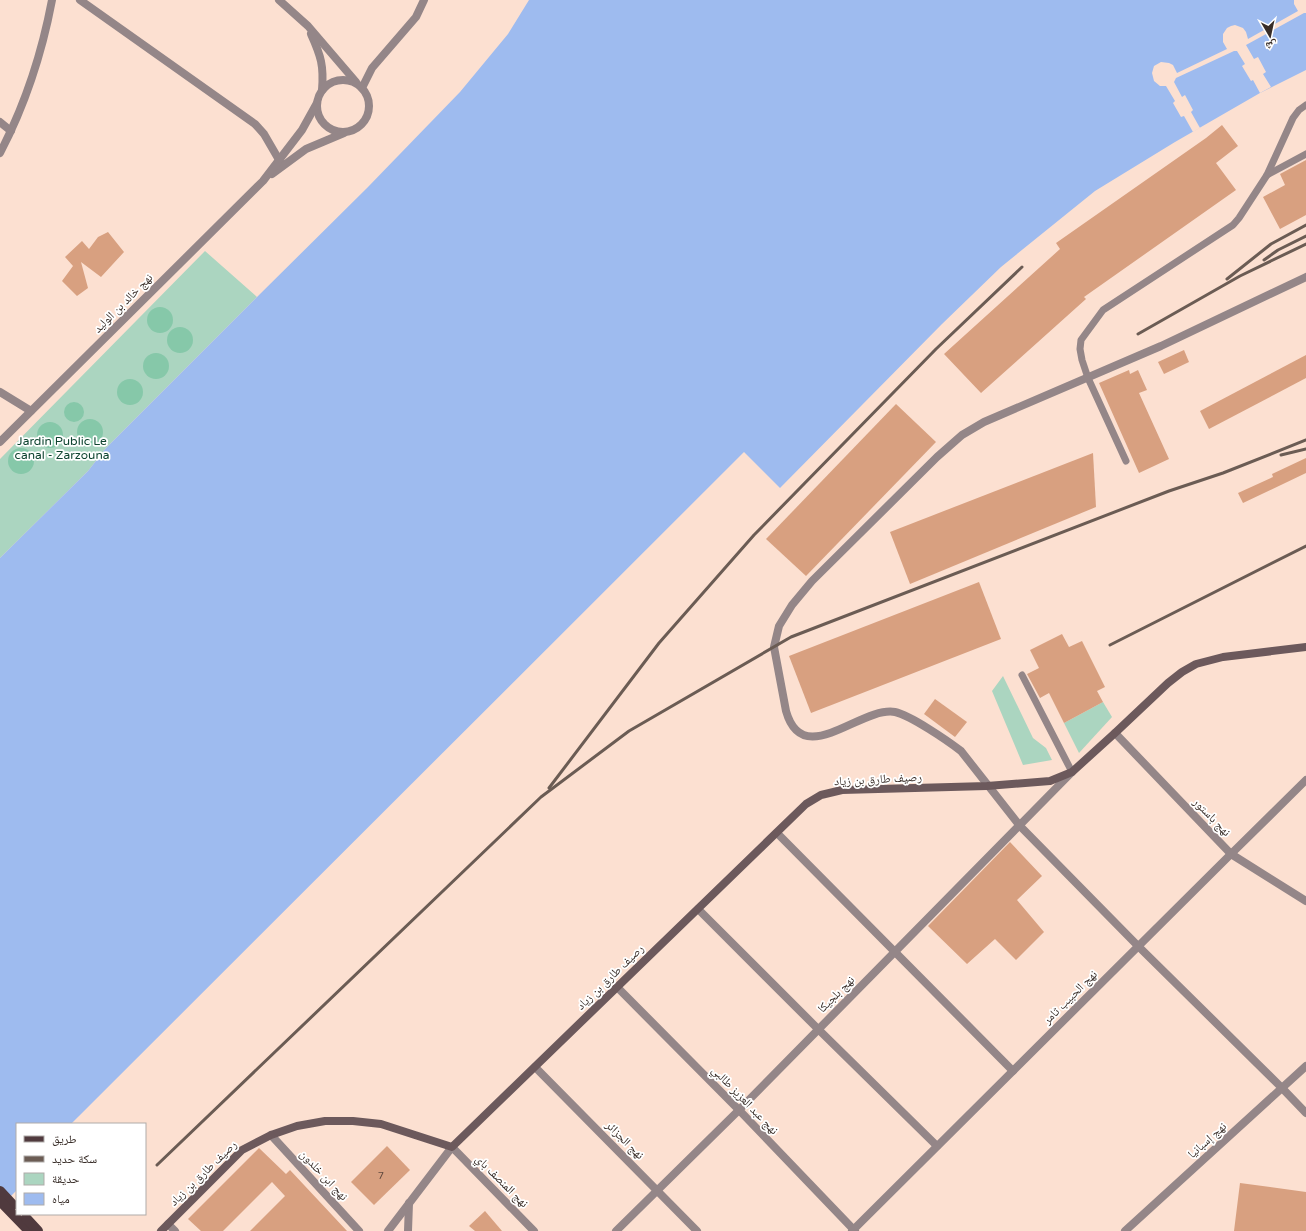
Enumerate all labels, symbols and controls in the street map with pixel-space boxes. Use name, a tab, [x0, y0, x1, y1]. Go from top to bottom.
north arrow	[1250, 16, 1290, 56]
text: ش	[1264, 37, 1278, 53]
street label: نهج خالد بن الوليد	[90, 270, 156, 336]
park label: Jardin Public Le canal - Zarzouna	[15, 434, 109, 462]
street label: رصيف طارق بن زياد	[834, 770, 923, 789]
street label: نهج باستور	[1189, 794, 1234, 839]
street label: رصيف طارق بن زياد	[573, 941, 647, 1013]
street label: نهج الحبيب ثامر	[1039, 967, 1100, 1028]
street label: نهج بلجيكا	[815, 973, 858, 1016]
street label: نهج عبد العزيز طالبي	[707, 1063, 781, 1139]
street label: نهج الجزائر	[602, 1117, 647, 1162]
street label: نهج إسبانيا	[1185, 1119, 1230, 1161]
legend	[16, 1123, 146, 1215]
text: طريق	[52, 1132, 77, 1146]
street label: رصيف طارق بن زياد	[166, 1137, 240, 1209]
street label: نهج ابن خلدون	[297, 1147, 351, 1204]
text: سكة حديد	[52, 1152, 97, 1166]
street label: نهج المنصف باي	[471, 1152, 531, 1212]
house number: 7	[378, 1170, 384, 1182]
text: حديقة	[52, 1172, 80, 1186]
text: مياه	[52, 1192, 70, 1206]

